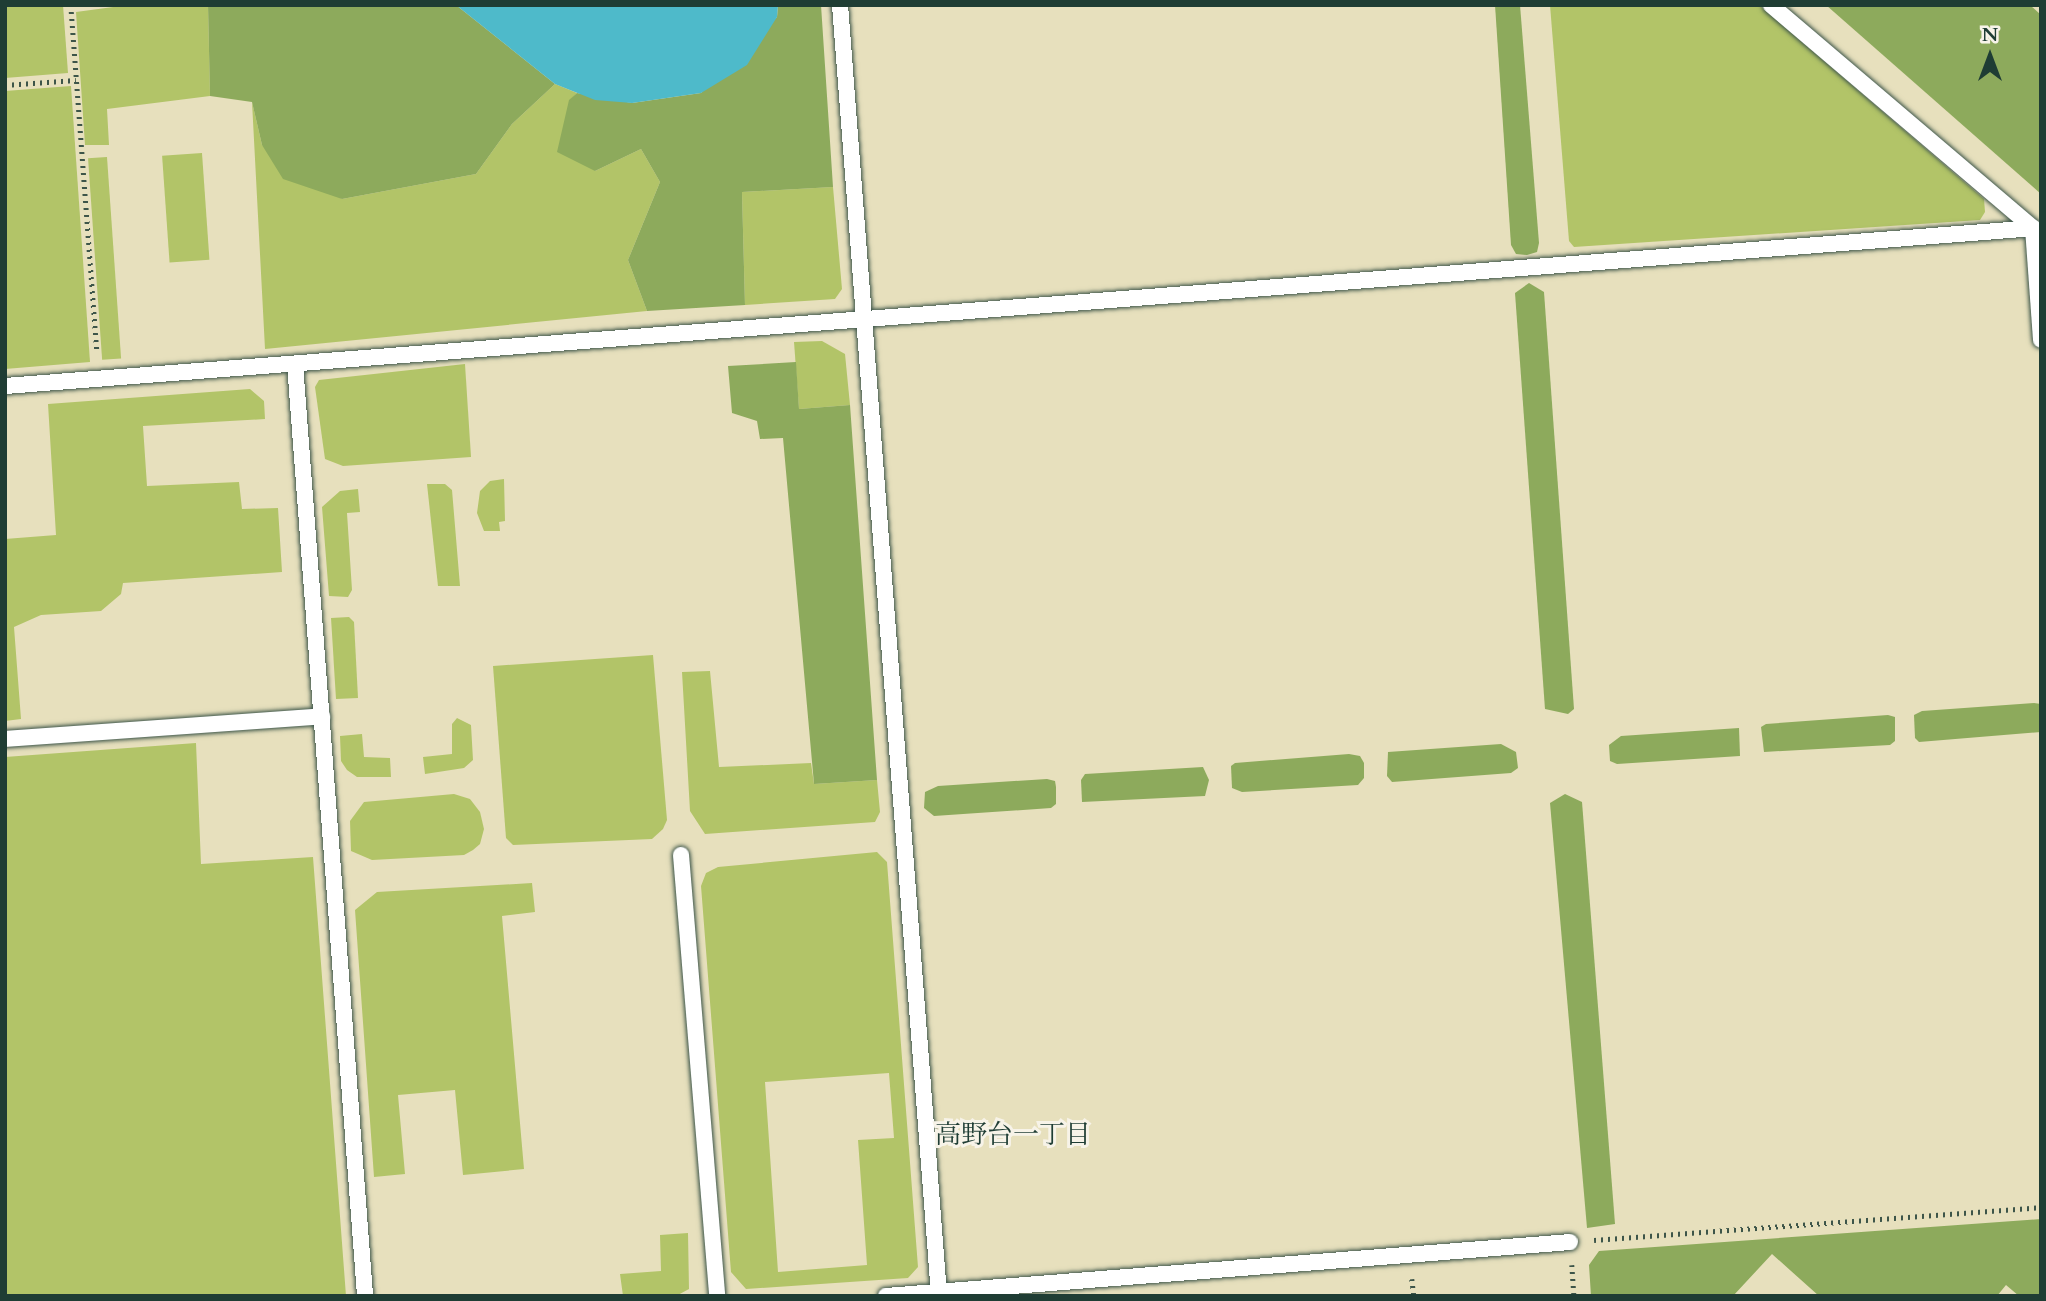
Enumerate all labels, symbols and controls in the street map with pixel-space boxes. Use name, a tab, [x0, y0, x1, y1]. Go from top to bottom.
north arrow	[1955, 21, 2025, 91]
text: N	[1982, 22, 1998, 48]
district label: 高野台一丁目	[935, 1119, 1091, 1151]

